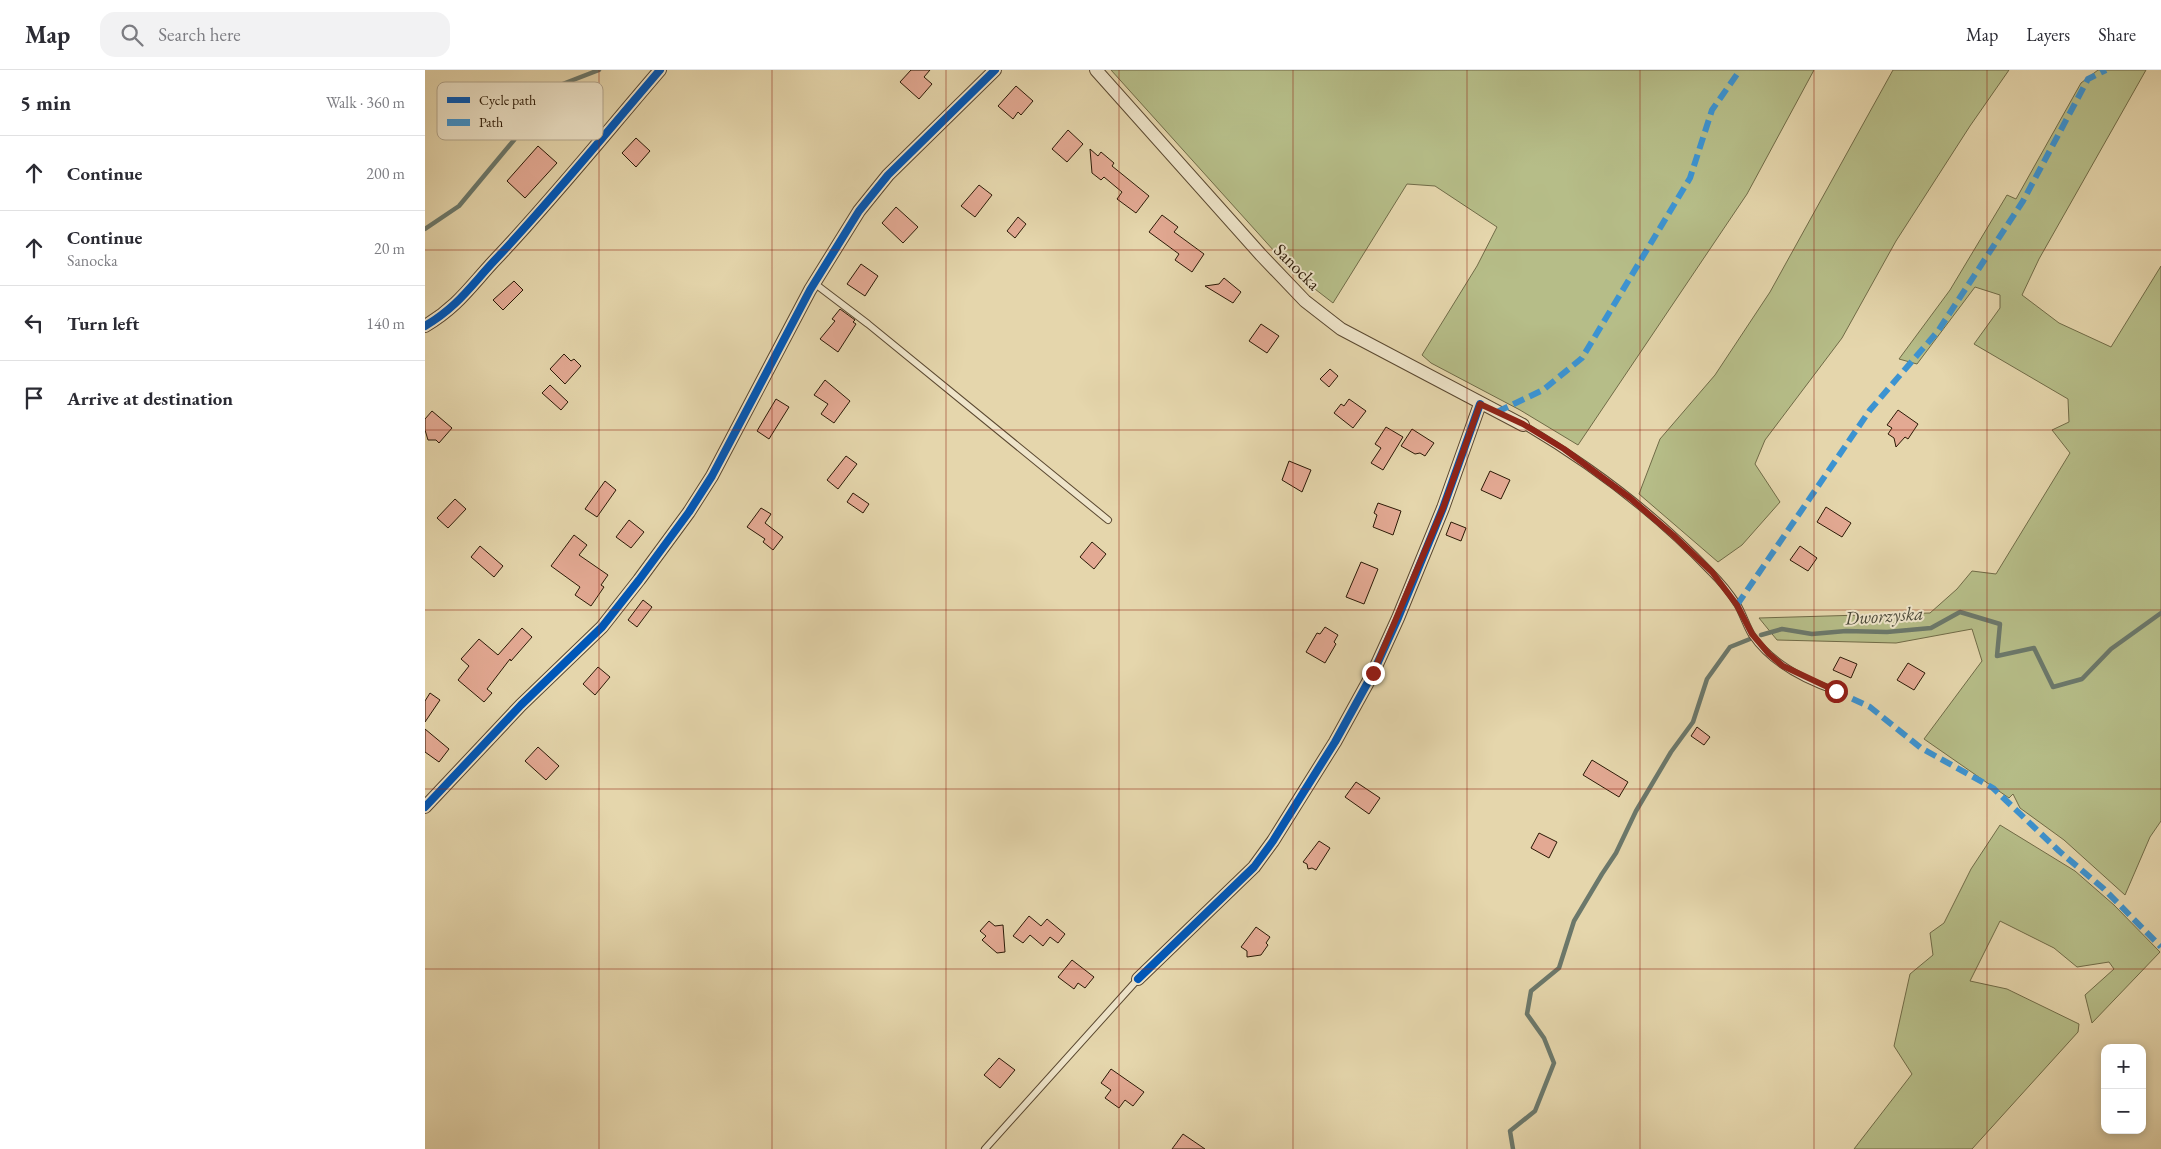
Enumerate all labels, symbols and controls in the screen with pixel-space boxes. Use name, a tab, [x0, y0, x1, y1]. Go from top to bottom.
search box	[100, 12, 450, 57]
text: Map	[25, 19, 70, 50]
icon: search	[118, 21, 146, 49]
text: Search here	[158, 22, 241, 47]
text: Map	[1966, 23, 1998, 46]
text: Layers	[2026, 23, 2070, 46]
text: Share	[2098, 23, 2136, 46]
legend	[437, 82, 603, 140]
text: 5 min	[20, 89, 71, 116]
text: Cycle path	[479, 91, 536, 109]
text: Walk · 360 m	[326, 92, 405, 113]
text: Path	[479, 113, 503, 131]
icon: ahead	[20, 159, 48, 187]
text: Continue	[67, 161, 142, 186]
text: 200 m	[366, 163, 405, 184]
text: Continue	[67, 225, 142, 250]
icon: ahead	[20, 234, 48, 262]
text: 20 m	[374, 238, 405, 259]
street label: Sanocka	[1269, 238, 1326, 295]
text: Sanocka	[67, 250, 118, 271]
icon: left	[20, 309, 48, 337]
text: Turn left	[67, 311, 139, 336]
text: 140 m	[366, 313, 405, 334]
icon: arrive	[20, 384, 48, 412]
text: Arrive at destination	[67, 386, 233, 411]
water label: Dworzyska	[1843, 600, 1924, 631]
route end	[1362, 662, 1385, 685]
route start	[1825, 680, 1848, 703]
map controls	[2101, 1044, 2146, 1134]
button: +	[2101, 1044, 2146, 1089]
button: −	[2101, 1089, 2146, 1134]

